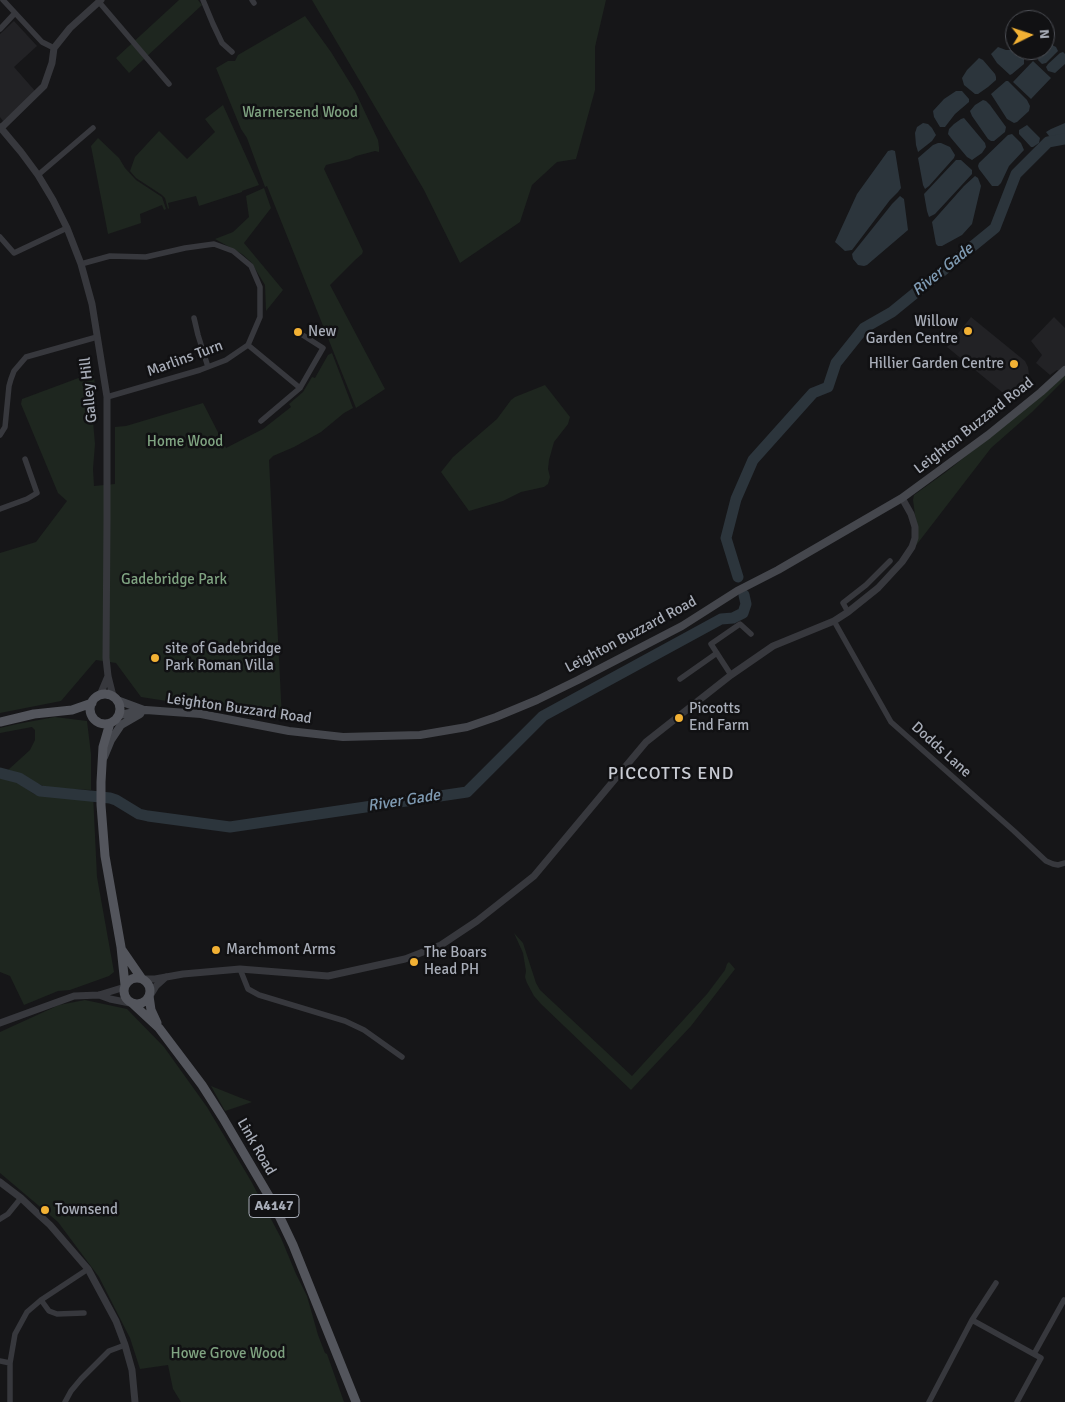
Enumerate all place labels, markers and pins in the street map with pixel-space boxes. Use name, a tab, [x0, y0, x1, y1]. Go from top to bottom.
place label: Willow Garden Centre	[866, 313, 958, 348]
place label: New	[308, 323, 336, 341]
marker: Willow Garden Centre	[962, 325, 974, 337]
marker: New	[292, 326, 304, 338]
place label: Hillier Garden Centre	[869, 355, 1004, 373]
marker: Hillier Garden Centre	[1008, 358, 1020, 370]
place label: site of Gadebridge Park Roman Villa	[165, 640, 281, 675]
marker: site of Gadebridge Park Roman Villa	[149, 652, 161, 664]
place label: Piccotts End Farm	[689, 700, 749, 735]
marker: Piccotts End Farm	[673, 712, 685, 724]
place label: Marchmont Arms	[226, 941, 336, 959]
marker: Marchmont Arms	[210, 944, 222, 956]
place label: The Boars Head PH	[424, 944, 487, 979]
marker: The Boars Head PH	[408, 956, 420, 968]
place label: Townsend	[55, 1201, 118, 1219]
marker: Townsend	[39, 1204, 51, 1216]

